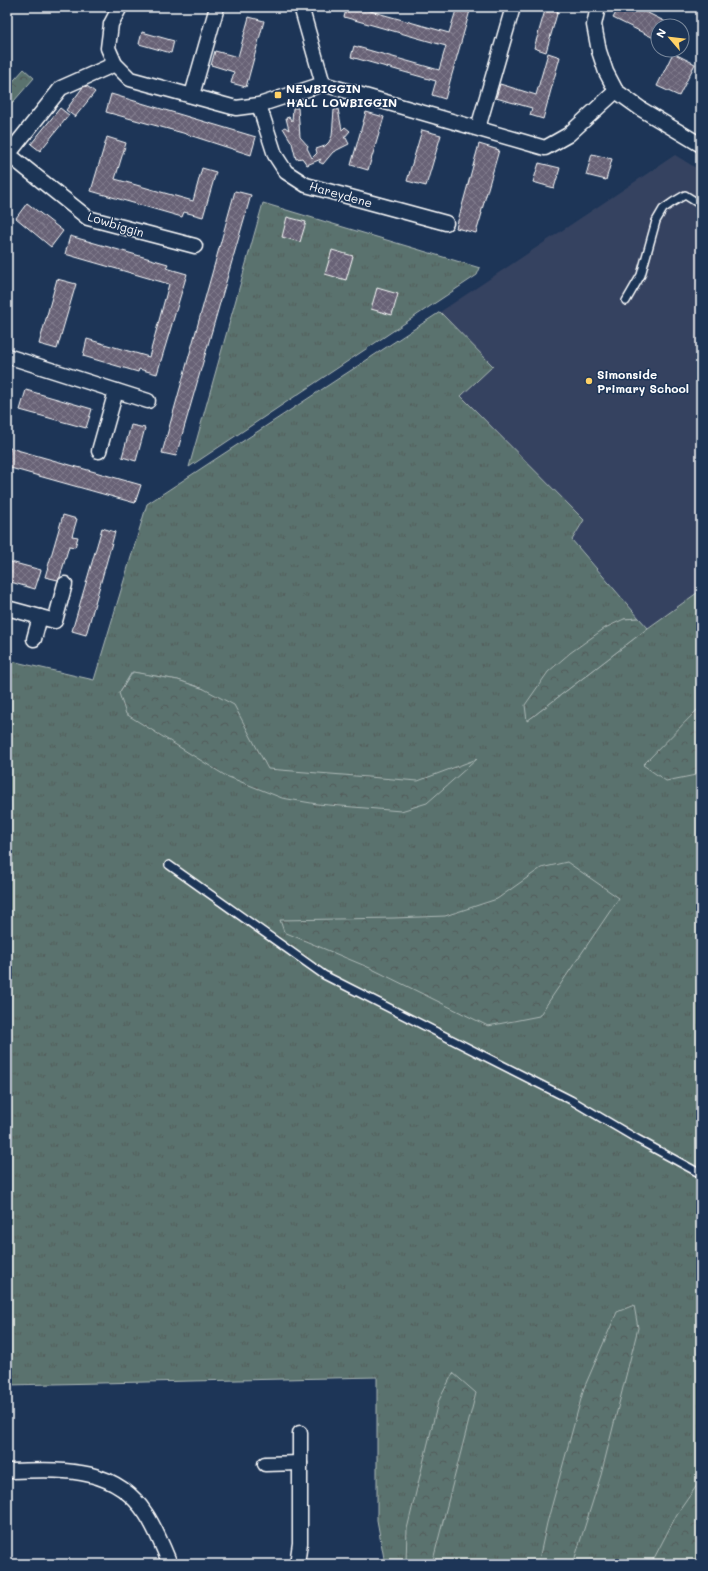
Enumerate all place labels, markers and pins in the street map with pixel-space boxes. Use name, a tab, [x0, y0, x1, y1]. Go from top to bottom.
place label: NEWBIGGIN HALL LOWBIGGIN	[286, 80, 397, 110]
marker: NEWBIGGIN HALL LOWBIGGIN	[273, 90, 283, 100]
place label: Simonside Primary School	[597, 366, 689, 396]
marker: Simonside Primary School	[584, 376, 594, 386]

